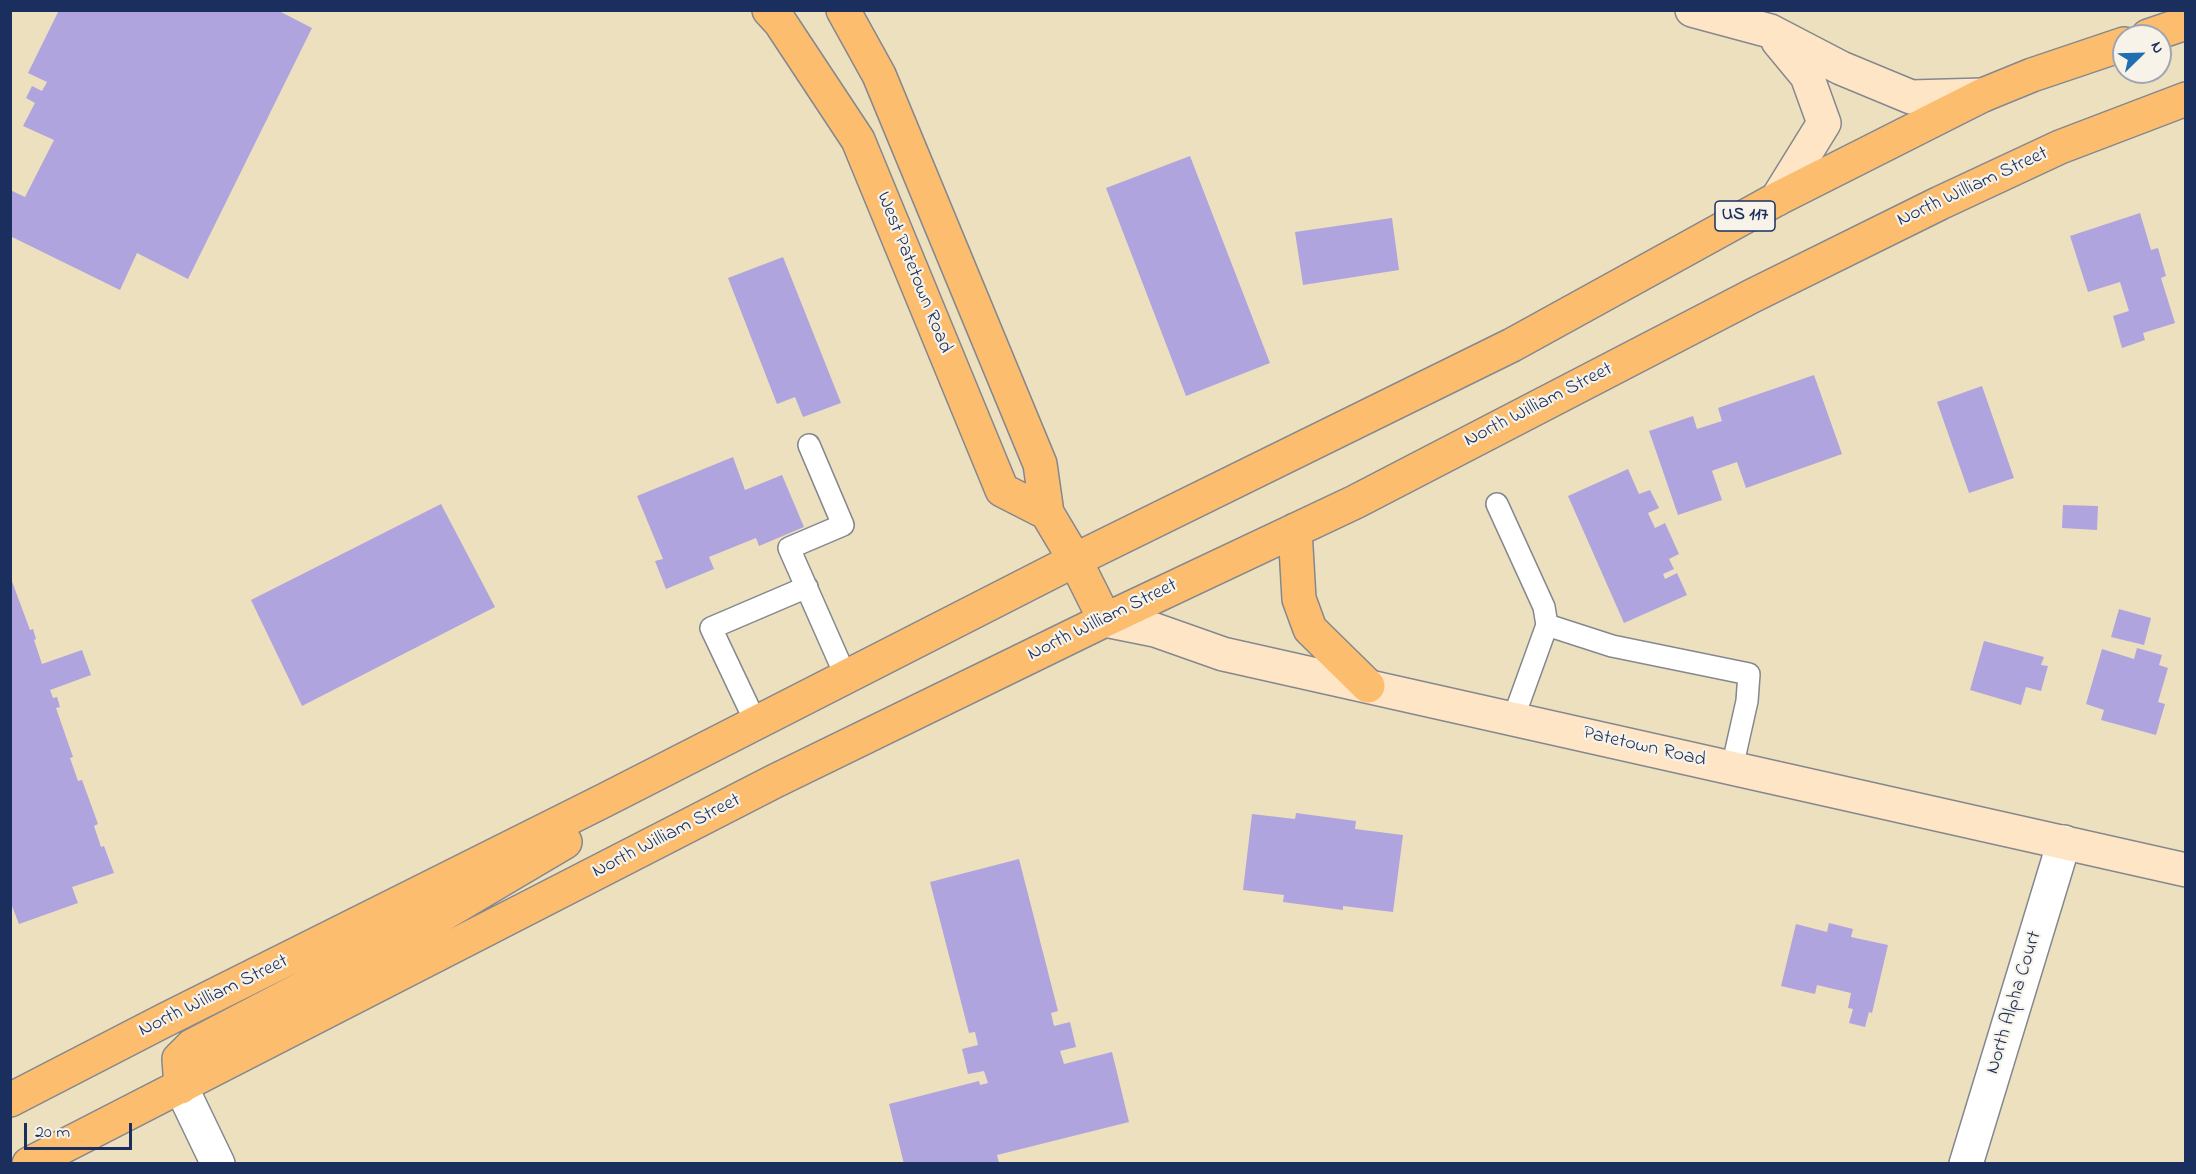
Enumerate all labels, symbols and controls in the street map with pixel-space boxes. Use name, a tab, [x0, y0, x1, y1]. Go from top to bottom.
north arrow	[2112, 24, 2172, 84]
text: N	[2144, 38, 2170, 57]
street label: North William Street	[1894, 143, 2052, 233]
street label: West Patetown Road	[870, 189, 956, 357]
road number: US 117	[1715, 201, 1775, 231]
street label: North William Street	[1461, 358, 1617, 454]
street label: North William Street	[1024, 574, 1182, 668]
street label: Patetown Road	[1580, 722, 1708, 774]
street label: North William Street	[589, 789, 745, 885]
street label: North Alpha Court	[1982, 929, 2048, 1077]
street label: North William Street	[135, 950, 293, 1044]
scale bar	[27, 1111, 135, 1149]
text: 20 m	[35, 1120, 70, 1146]

